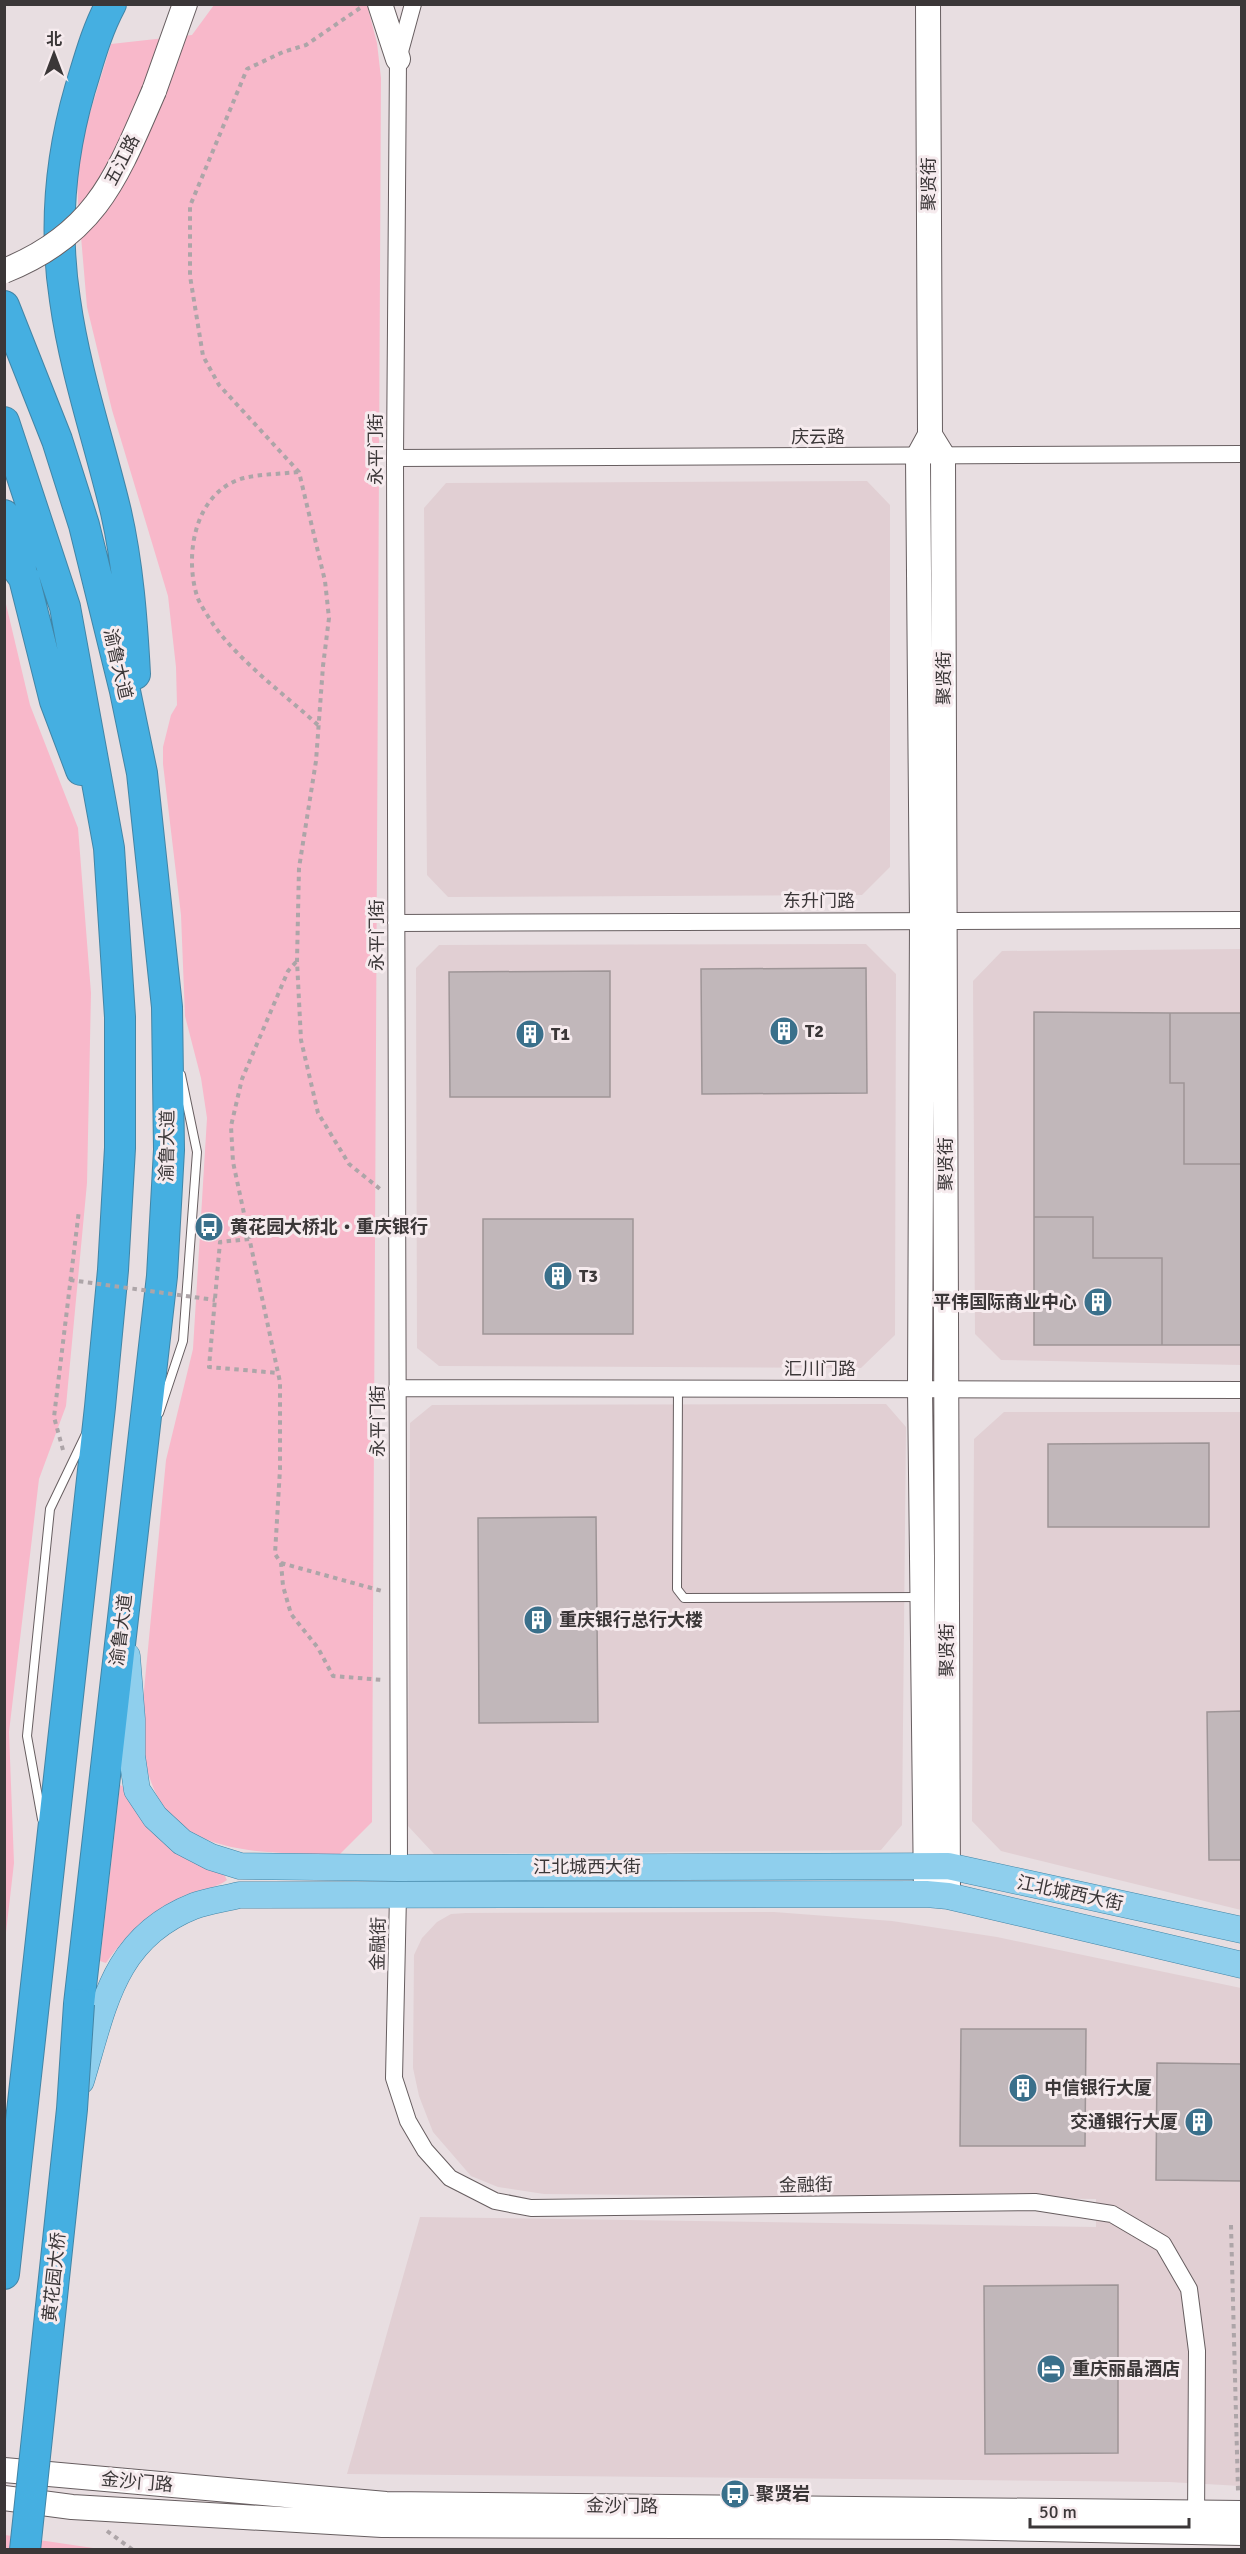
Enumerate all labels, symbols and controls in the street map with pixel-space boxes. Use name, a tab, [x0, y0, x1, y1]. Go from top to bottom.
north arrow	[24, 24, 84, 84]
text: 北	[46, 30, 62, 50]
street label: 五江路	[100, 131, 144, 189]
street label: 聚贤街	[918, 157, 940, 211]
street label: 永平门街	[365, 413, 387, 485]
street label: 庆云路	[791, 426, 845, 448]
street label: 渝鲁大道	[99, 626, 137, 702]
street label: 聚贤街	[933, 651, 955, 705]
street label: 东升门路	[783, 890, 855, 912]
street label: 永平门街	[366, 899, 388, 971]
building icon: T2	[768, 1015, 800, 1047]
building icon: T1	[514, 1018, 546, 1050]
place label: T2	[805, 1020, 824, 1042]
place label: T1	[551, 1023, 570, 1045]
street label: 渝鲁大道	[155, 1110, 179, 1182]
street label: 聚贤街	[935, 1137, 957, 1191]
bus stop icon: 黄花园大桥北‧重庆银行	[193, 1211, 225, 1243]
place label: 黄花园大桥北‧重庆银行	[230, 1216, 428, 1238]
building icon: T3	[542, 1260, 574, 1292]
place label: T3	[579, 1265, 598, 1287]
building icon: 平伟国际商业中心	[1082, 1286, 1114, 1318]
place label: 平伟国际商业中心	[933, 1291, 1077, 1313]
street label: 汇川门路	[784, 1358, 856, 1380]
street label: 永平门街	[367, 1385, 389, 1457]
street label: 渝鲁大道	[106, 1593, 136, 1667]
building icon: 重庆银行总行大楼	[522, 1604, 554, 1636]
place label: 重庆银行总行大楼	[559, 1609, 703, 1631]
street label: 聚贤街	[936, 1623, 958, 1677]
street label: 江北城西大街	[533, 1856, 641, 1878]
street label: 江北城西大街	[1015, 1871, 1125, 1915]
street label: 金融街	[367, 1917, 389, 1971]
building icon: 中信银行大厦	[1007, 2072, 1039, 2104]
place label: 中信银行大厦	[1044, 2077, 1152, 2099]
building icon: 交通银行大厦	[1183, 2106, 1215, 2138]
place label: 交通银行大厦	[1070, 2111, 1178, 2133]
street label: 金融街	[779, 2174, 833, 2196]
street label: 黄花园大桥	[38, 2231, 70, 2323]
hotel icon: 重庆丽晶酒店	[1035, 2353, 1067, 2385]
place label: 重庆丽晶酒店	[1072, 2358, 1180, 2380]
street label: 金沙门路	[100, 2468, 174, 2496]
bus stop icon: 聚贤岩	[719, 2478, 751, 2510]
place label: 聚贤岩	[756, 2483, 810, 2505]
scale bar	[1030, 2491, 1189, 2529]
street label: 金沙门路	[586, 2494, 658, 2518]
text: 50 m	[1039, 2501, 1077, 2523]

